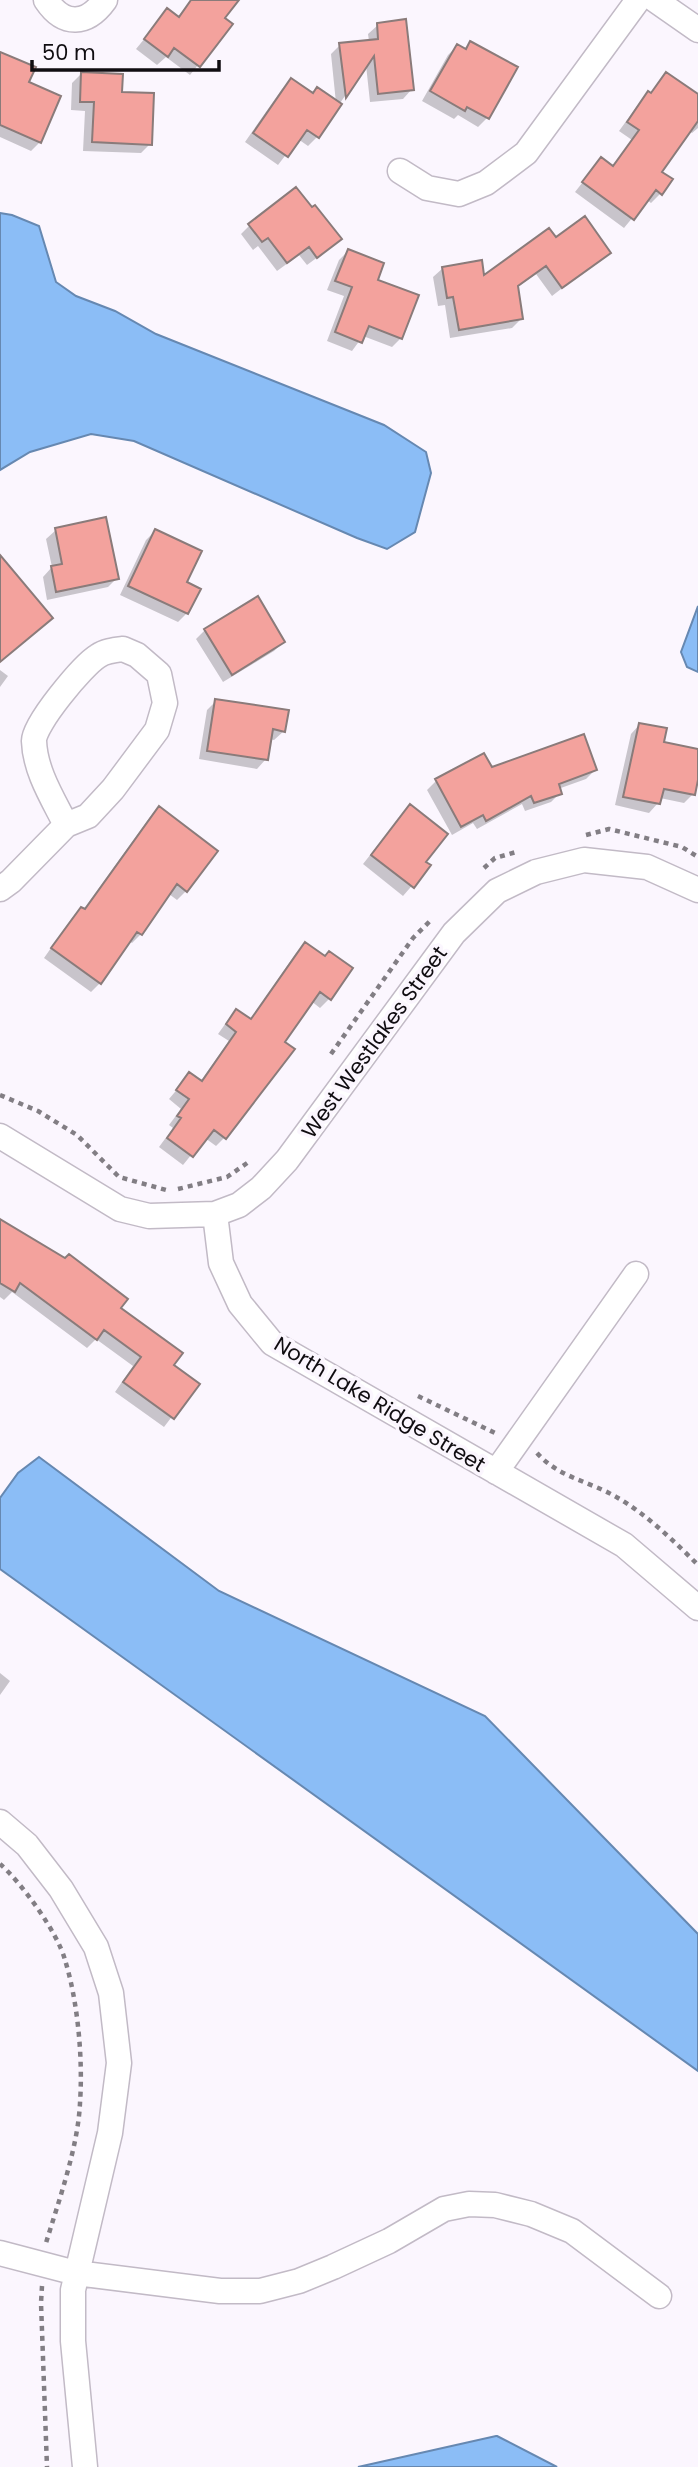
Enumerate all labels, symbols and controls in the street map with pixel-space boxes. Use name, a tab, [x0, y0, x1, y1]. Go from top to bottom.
scale bar	[32, 28, 219, 72]
text: 50 m	[42, 38, 96, 67]
street label: West Westlakes Street	[294, 940, 454, 1144]
street label: North Lake Ridge Street	[269, 1329, 491, 1479]

